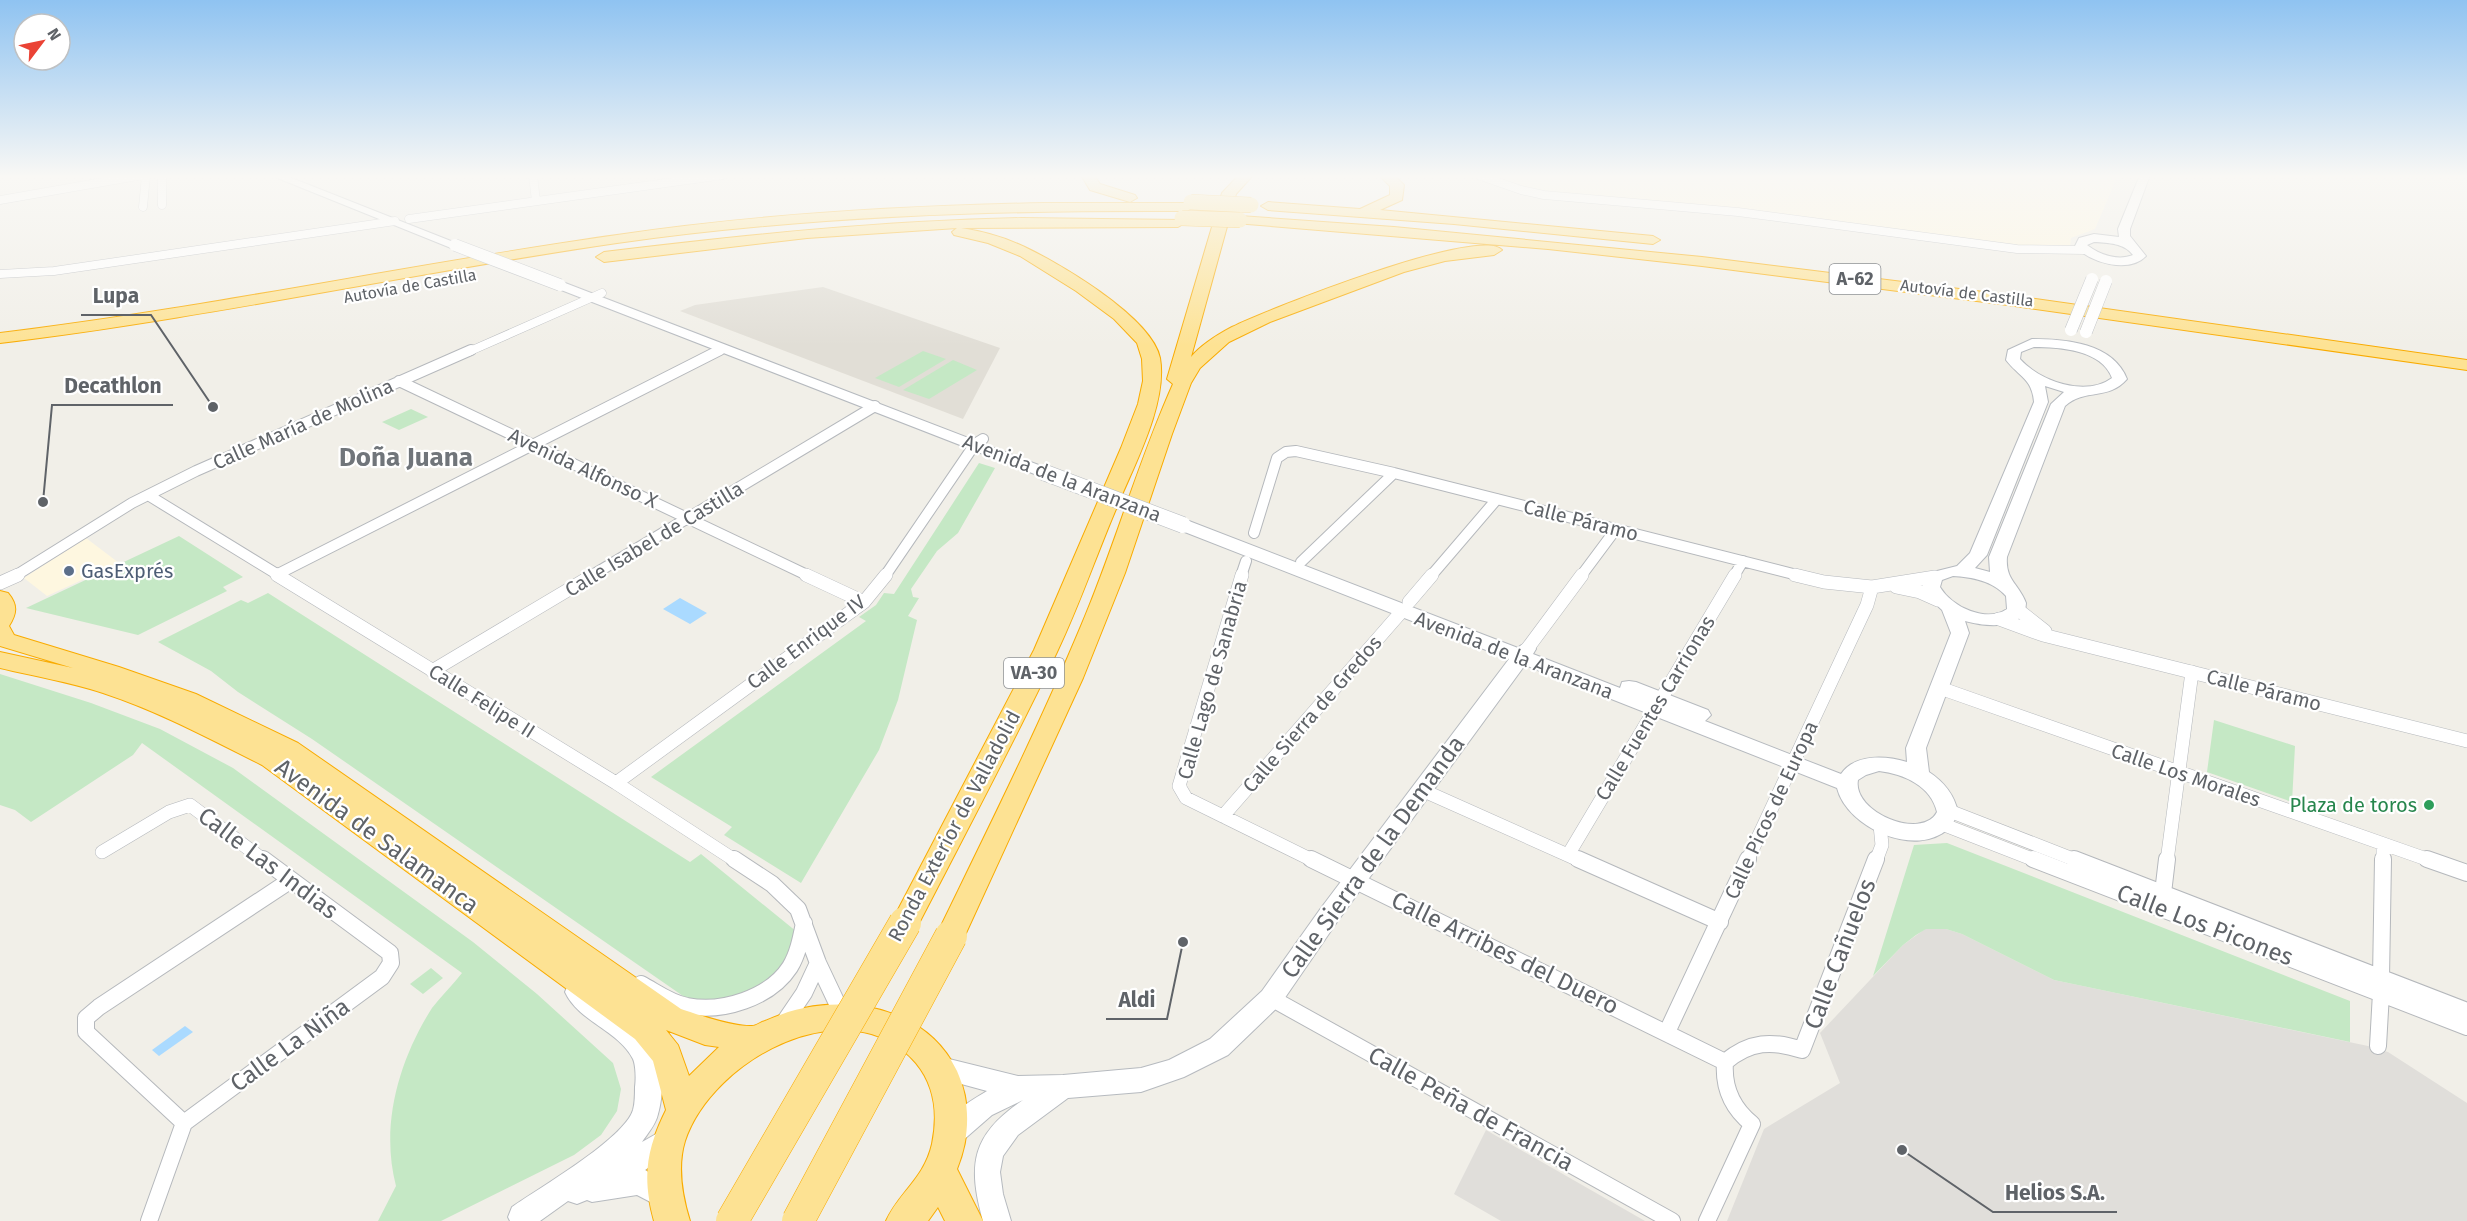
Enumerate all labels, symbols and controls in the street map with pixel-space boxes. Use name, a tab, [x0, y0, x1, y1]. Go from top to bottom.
north arrow	[12, 12, 72, 72]
text: N	[43, 25, 65, 44]
road number: A-62	[1830, 264, 1880, 294]
street label: Autovía de Castilla	[342, 265, 478, 307]
street label: Autovía de Castilla	[1899, 275, 2035, 311]
callout: Lupa	[81, 276, 151, 315]
text: Lupa	[93, 283, 139, 309]
callout: Decathlon	[52, 366, 173, 405]
text: Decathlon	[64, 373, 162, 399]
street label: Calle María de Molina	[209, 373, 397, 475]
street label: Avenida Alfonso X	[505, 423, 662, 513]
street label: Avenida de la Aranzana	[959, 429, 1165, 527]
district label: Doña Juana	[339, 442, 473, 473]
street label: Calle Isabel de Castilla	[560, 476, 748, 602]
street label: Calle Páramo	[1521, 494, 1641, 546]
place label: GasExprés	[81, 559, 173, 583]
marker: GasExprés	[62, 564, 76, 578]
street label: Calle Lago de Sanabria	[1172, 578, 1252, 782]
street label: Calle Enrique IV	[742, 590, 870, 694]
street label: Avenida de la Aranzana	[1411, 606, 1617, 704]
street label: Calle Fuentes Carrionas	[1590, 611, 1720, 805]
street label: Calle Sierra de Gredos	[1237, 631, 1387, 797]
road number: VA-30	[1004, 658, 1064, 688]
street label: Calle Felipe II	[424, 659, 540, 743]
street label: Calle Páramo	[2204, 664, 2324, 716]
street label: Ronda Exterior de Valladolid	[883, 706, 1025, 946]
street label: Calle Picos de Europa	[1719, 717, 1823, 903]
street label: Calle Sierra de la Demanda	[1276, 730, 1470, 984]
street label: Calle Los Morales	[2108, 738, 2264, 812]
street label: Avenida de Salamanca	[270, 753, 484, 919]
place label: Plaza de toros	[2289, 793, 2417, 817]
marker: Plaza de toros	[2422, 798, 2436, 812]
street label: Calle Las Indias	[193, 801, 343, 925]
street label: Calle Cañuelos	[1798, 875, 1882, 1033]
street label: Calle Los Picones	[2113, 879, 2297, 971]
street label: Calle Arribes del Duero	[1387, 886, 1623, 1020]
callout: Aldi	[1106, 980, 1167, 1019]
text: Aldi	[1117, 987, 1156, 1013]
street label: Calle La Niña	[225, 992, 355, 1098]
street label: Calle Peña de Francia	[1363, 1041, 1579, 1177]
callout: Helios S.A.	[1993, 1173, 2117, 1212]
text: Helios S.A.	[2005, 1180, 2105, 1206]

